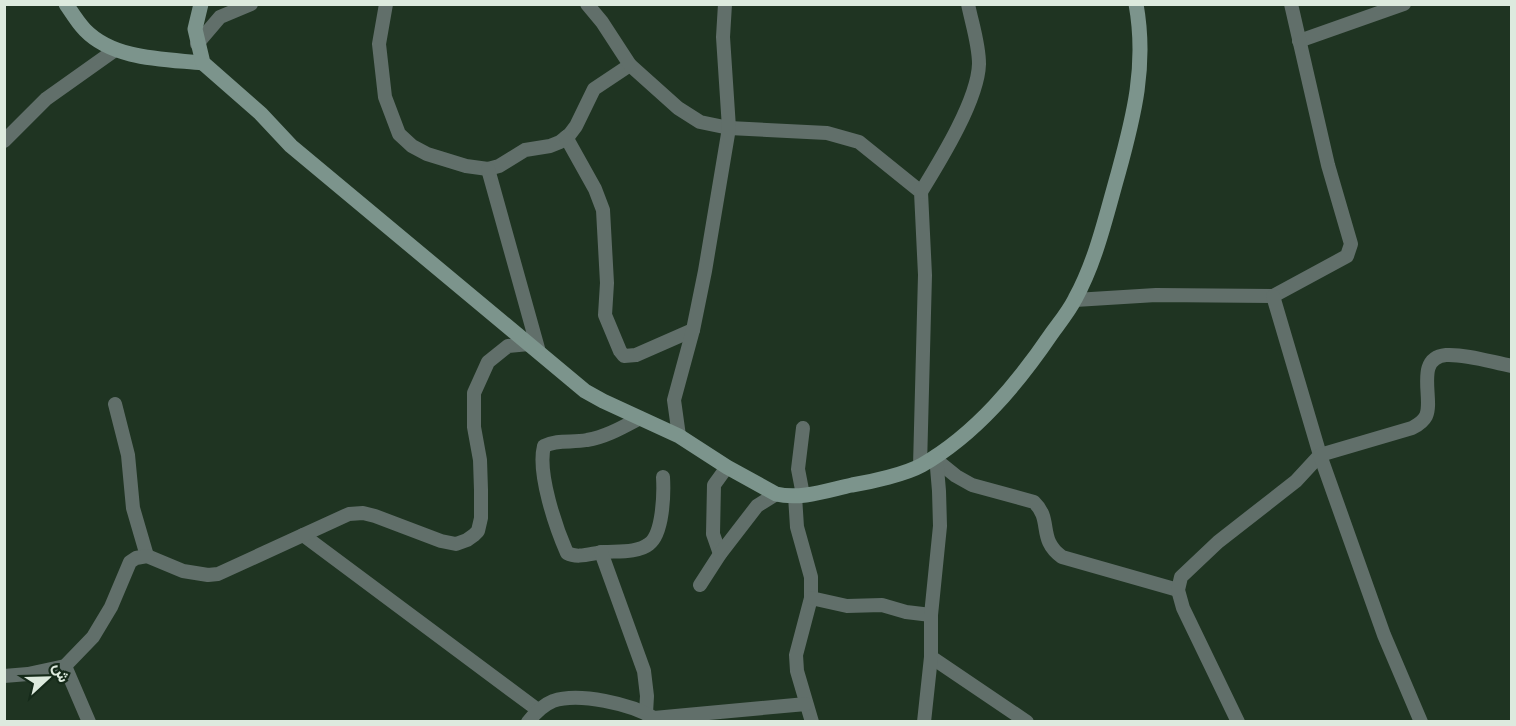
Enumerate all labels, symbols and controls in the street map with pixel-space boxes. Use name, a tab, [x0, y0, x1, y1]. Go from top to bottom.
north arrow	[18, 648, 78, 708]
text: ش	[49, 660, 74, 685]

